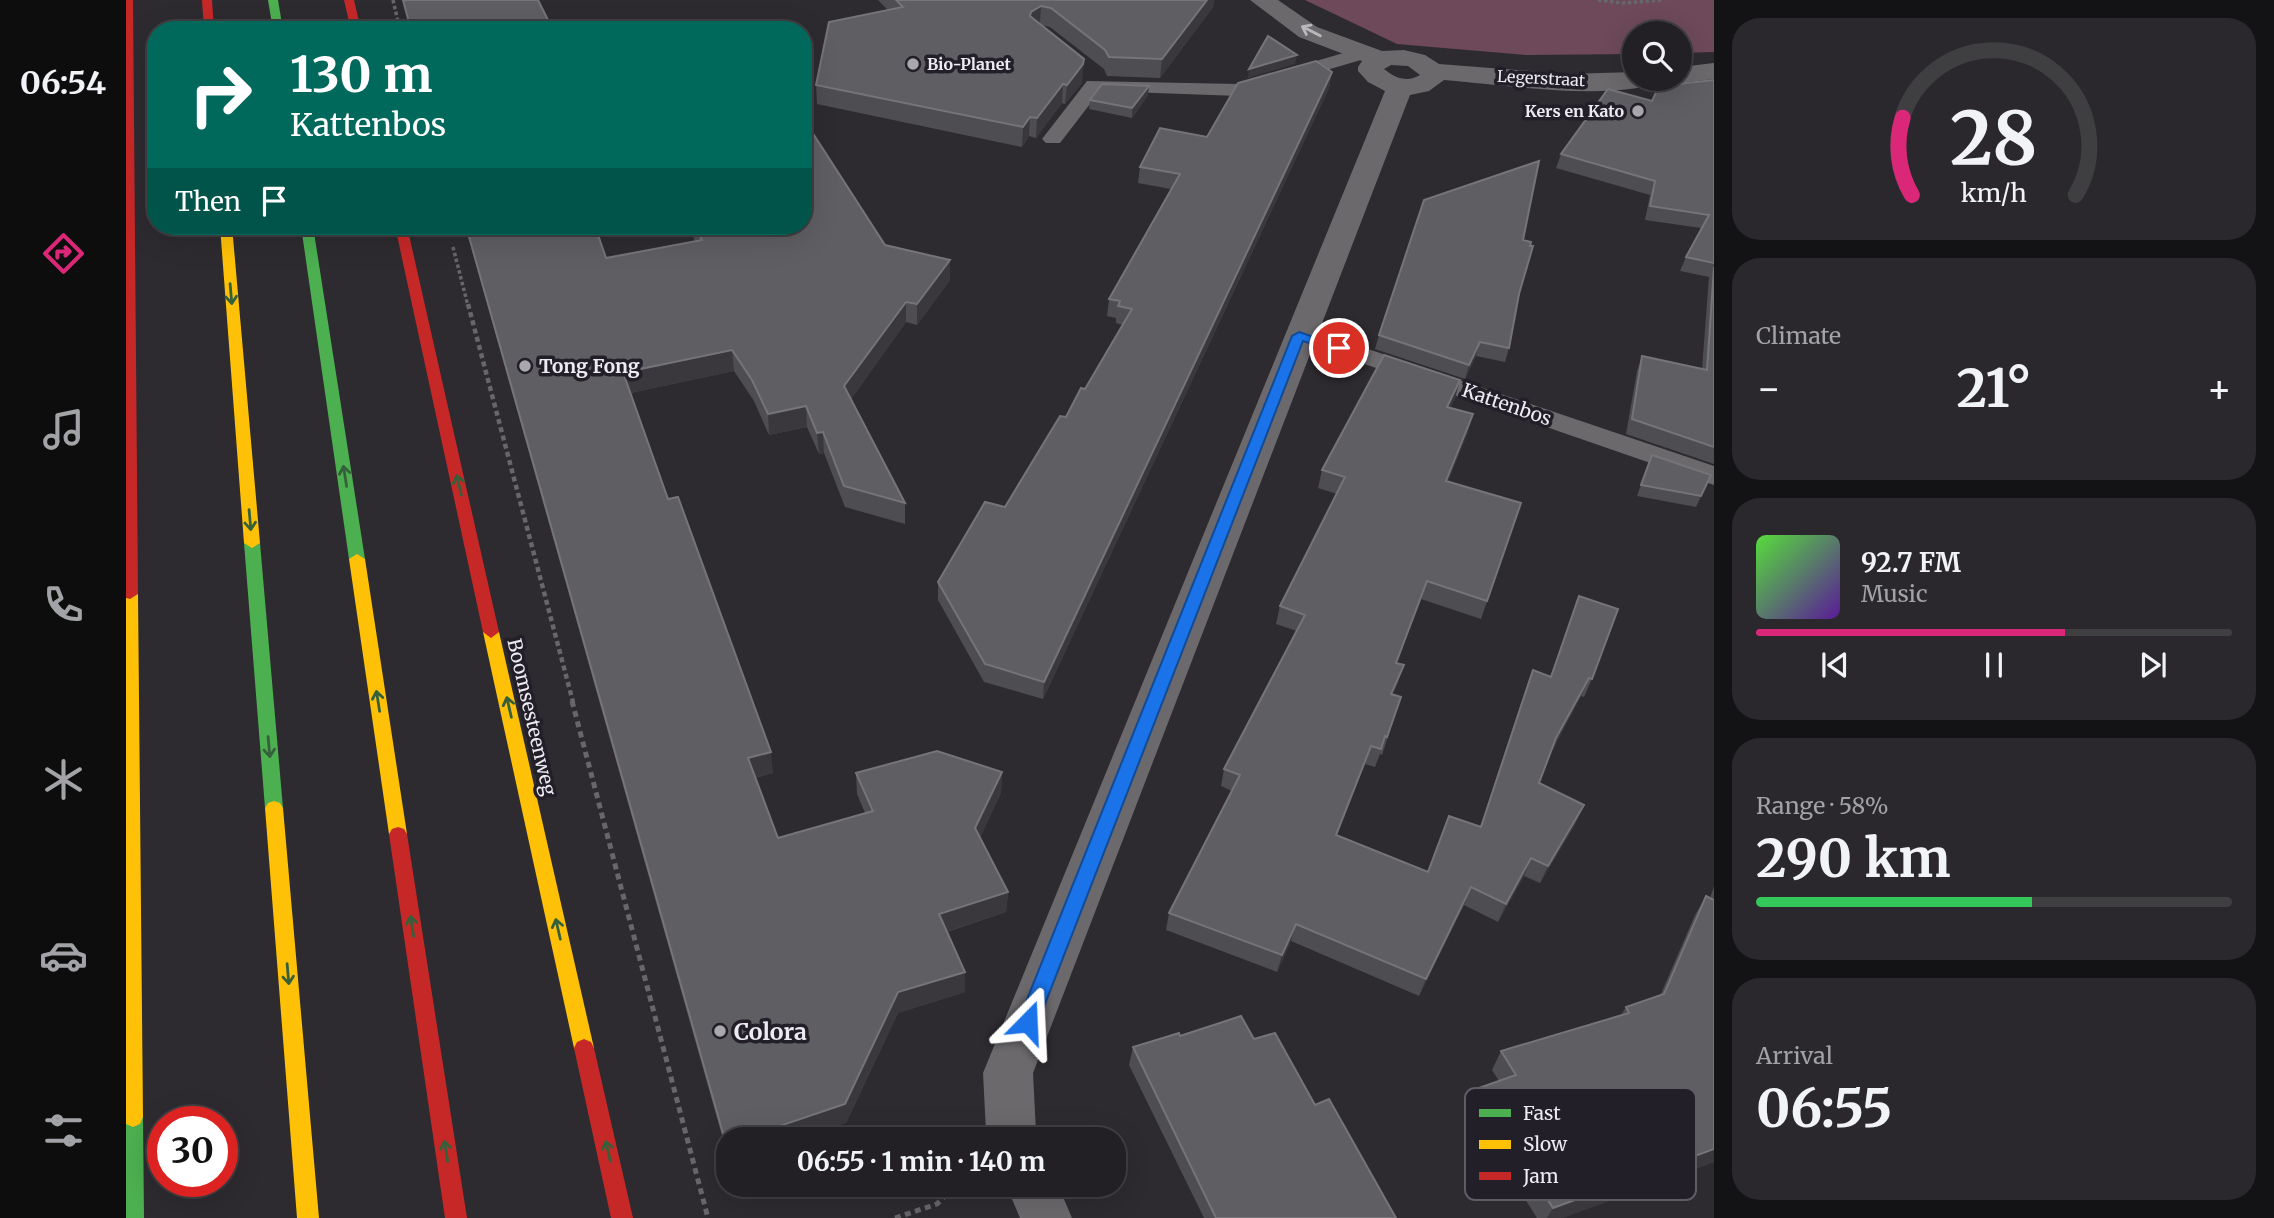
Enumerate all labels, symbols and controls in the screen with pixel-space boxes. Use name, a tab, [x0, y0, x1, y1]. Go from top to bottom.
map controls	[1622, 21, 1692, 91]
button: search	[1622, 21, 1692, 91]
one-way arrow	[1301, 24, 1322, 38]
text: 130 m	[290, 44, 433, 105]
icon: right	[175, 49, 266, 140]
place label: Bio-Planet	[927, 54, 1011, 74]
marker: Bio-Planet	[905, 56, 921, 72]
text: 06:54	[20, 63, 106, 103]
street label: Legerstraat	[1497, 66, 1586, 90]
text: 28	[1950, 93, 2038, 185]
place label: Kers en Kato	[1525, 101, 1624, 121]
marker: Kers en Kato	[1630, 103, 1646, 119]
text: Kattenbos	[290, 105, 446, 145]
text: km/h	[1961, 177, 2027, 209]
icon: arrive	[255, 182, 293, 220]
text: Then	[175, 185, 241, 218]
icon: directions	[39, 229, 88, 278]
one-way arrow	[225, 282, 238, 305]
pin	[1309, 318, 1369, 378]
text: Climate	[1756, 321, 1841, 350]
icon: arrive	[1320, 329, 1358, 367]
place label: Tong Fong	[539, 354, 640, 378]
text: 21°	[1956, 356, 2032, 421]
marker: Tong Fong	[517, 358, 533, 374]
text: −	[1756, 365, 1781, 412]
text: +	[2207, 365, 2232, 412]
street label: Kattenbos	[1459, 378, 1555, 430]
icon: music	[39, 405, 88, 454]
one-way arrow	[338, 465, 351, 487]
one-way arrow	[452, 474, 465, 497]
one-way arrow	[244, 509, 257, 531]
text: 92.7 FM	[1861, 546, 1961, 579]
text: Music	[1861, 579, 1928, 608]
icon: phone	[39, 580, 88, 629]
street label: Boomsesteenweg	[502, 636, 562, 798]
icon: previous	[1816, 646, 1854, 684]
icon: pause	[1975, 646, 2013, 684]
icon: next	[2134, 646, 2172, 684]
one-way arrow	[371, 690, 384, 712]
one-way arrow	[501, 696, 515, 719]
one-way arrow	[263, 735, 276, 758]
icon: climate	[39, 755, 88, 804]
text: Range · 58%	[1756, 791, 1889, 820]
text: 290 km	[1756, 826, 1951, 891]
one-way arrow	[405, 915, 418, 937]
one-way arrow	[551, 918, 564, 941]
icon: car	[39, 931, 88, 980]
one-way arrow	[282, 962, 295, 985]
position arrow	[991, 985, 1065, 1059]
place label: Colora	[734, 1017, 807, 1046]
marker: Colora	[712, 1023, 728, 1039]
text: Arrival	[1756, 1041, 1833, 1070]
text: 06:55	[1756, 1076, 1892, 1141]
legend	[1465, 1088, 1696, 1200]
text: Fast	[1523, 1101, 1561, 1125]
icon: filters	[39, 1106, 88, 1155]
speed limit sign: 30	[147, 1106, 238, 1197]
text: Slow	[1523, 1132, 1568, 1156]
one-way arrow	[439, 1140, 452, 1162]
one-way arrow	[600, 1140, 614, 1163]
text: 06:55 · 1 min · 140 m	[797, 1145, 1045, 1178]
text: Jam	[1522, 1164, 1559, 1188]

